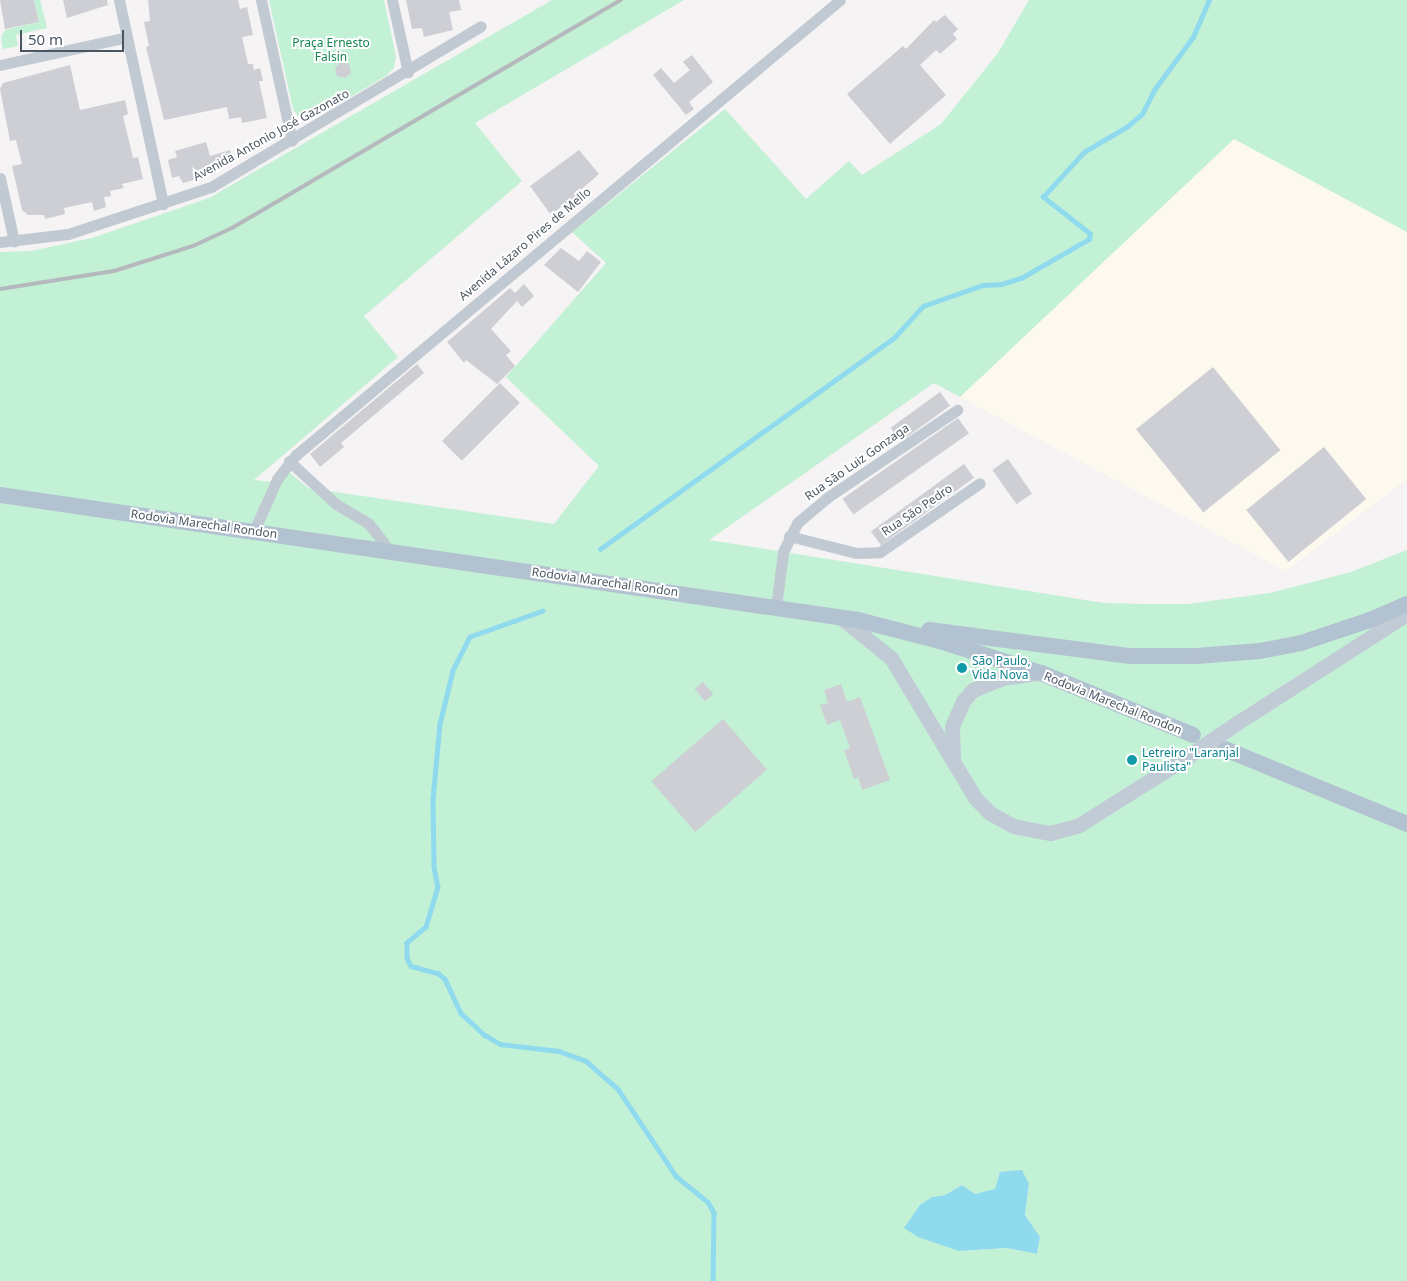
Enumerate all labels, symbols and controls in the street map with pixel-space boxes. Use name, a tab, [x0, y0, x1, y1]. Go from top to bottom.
scale bar	[22, 20, 126, 52]
text: 50 m	[28, 29, 63, 49]
park label: Praça Ernesto Falsin	[292, 36, 370, 64]
street label: Avenida Antonio José Gazonato	[190, 86, 352, 184]
street label: Avenida Lázaro Pires de Mello	[456, 185, 594, 303]
street label: Rua São Luiz Gonzaga	[802, 421, 912, 503]
street label: Rua São Pedro	[879, 481, 955, 539]
street label: Rodovia Marechal Rondon	[130, 507, 278, 541]
street label: Rodovia Marechal Rondon	[531, 565, 679, 599]
place label: São Paulo, Vida Nova	[972, 654, 1031, 682]
marker: São Paulo, Vida Nova	[956, 662, 968, 674]
street label: Rodovia Marechal Rondon	[1042, 669, 1184, 737]
place label: Letreiro "Laranjal Paulista"	[1142, 746, 1239, 774]
marker: Letreiro "Laranjal Paulista"	[1126, 754, 1138, 766]

